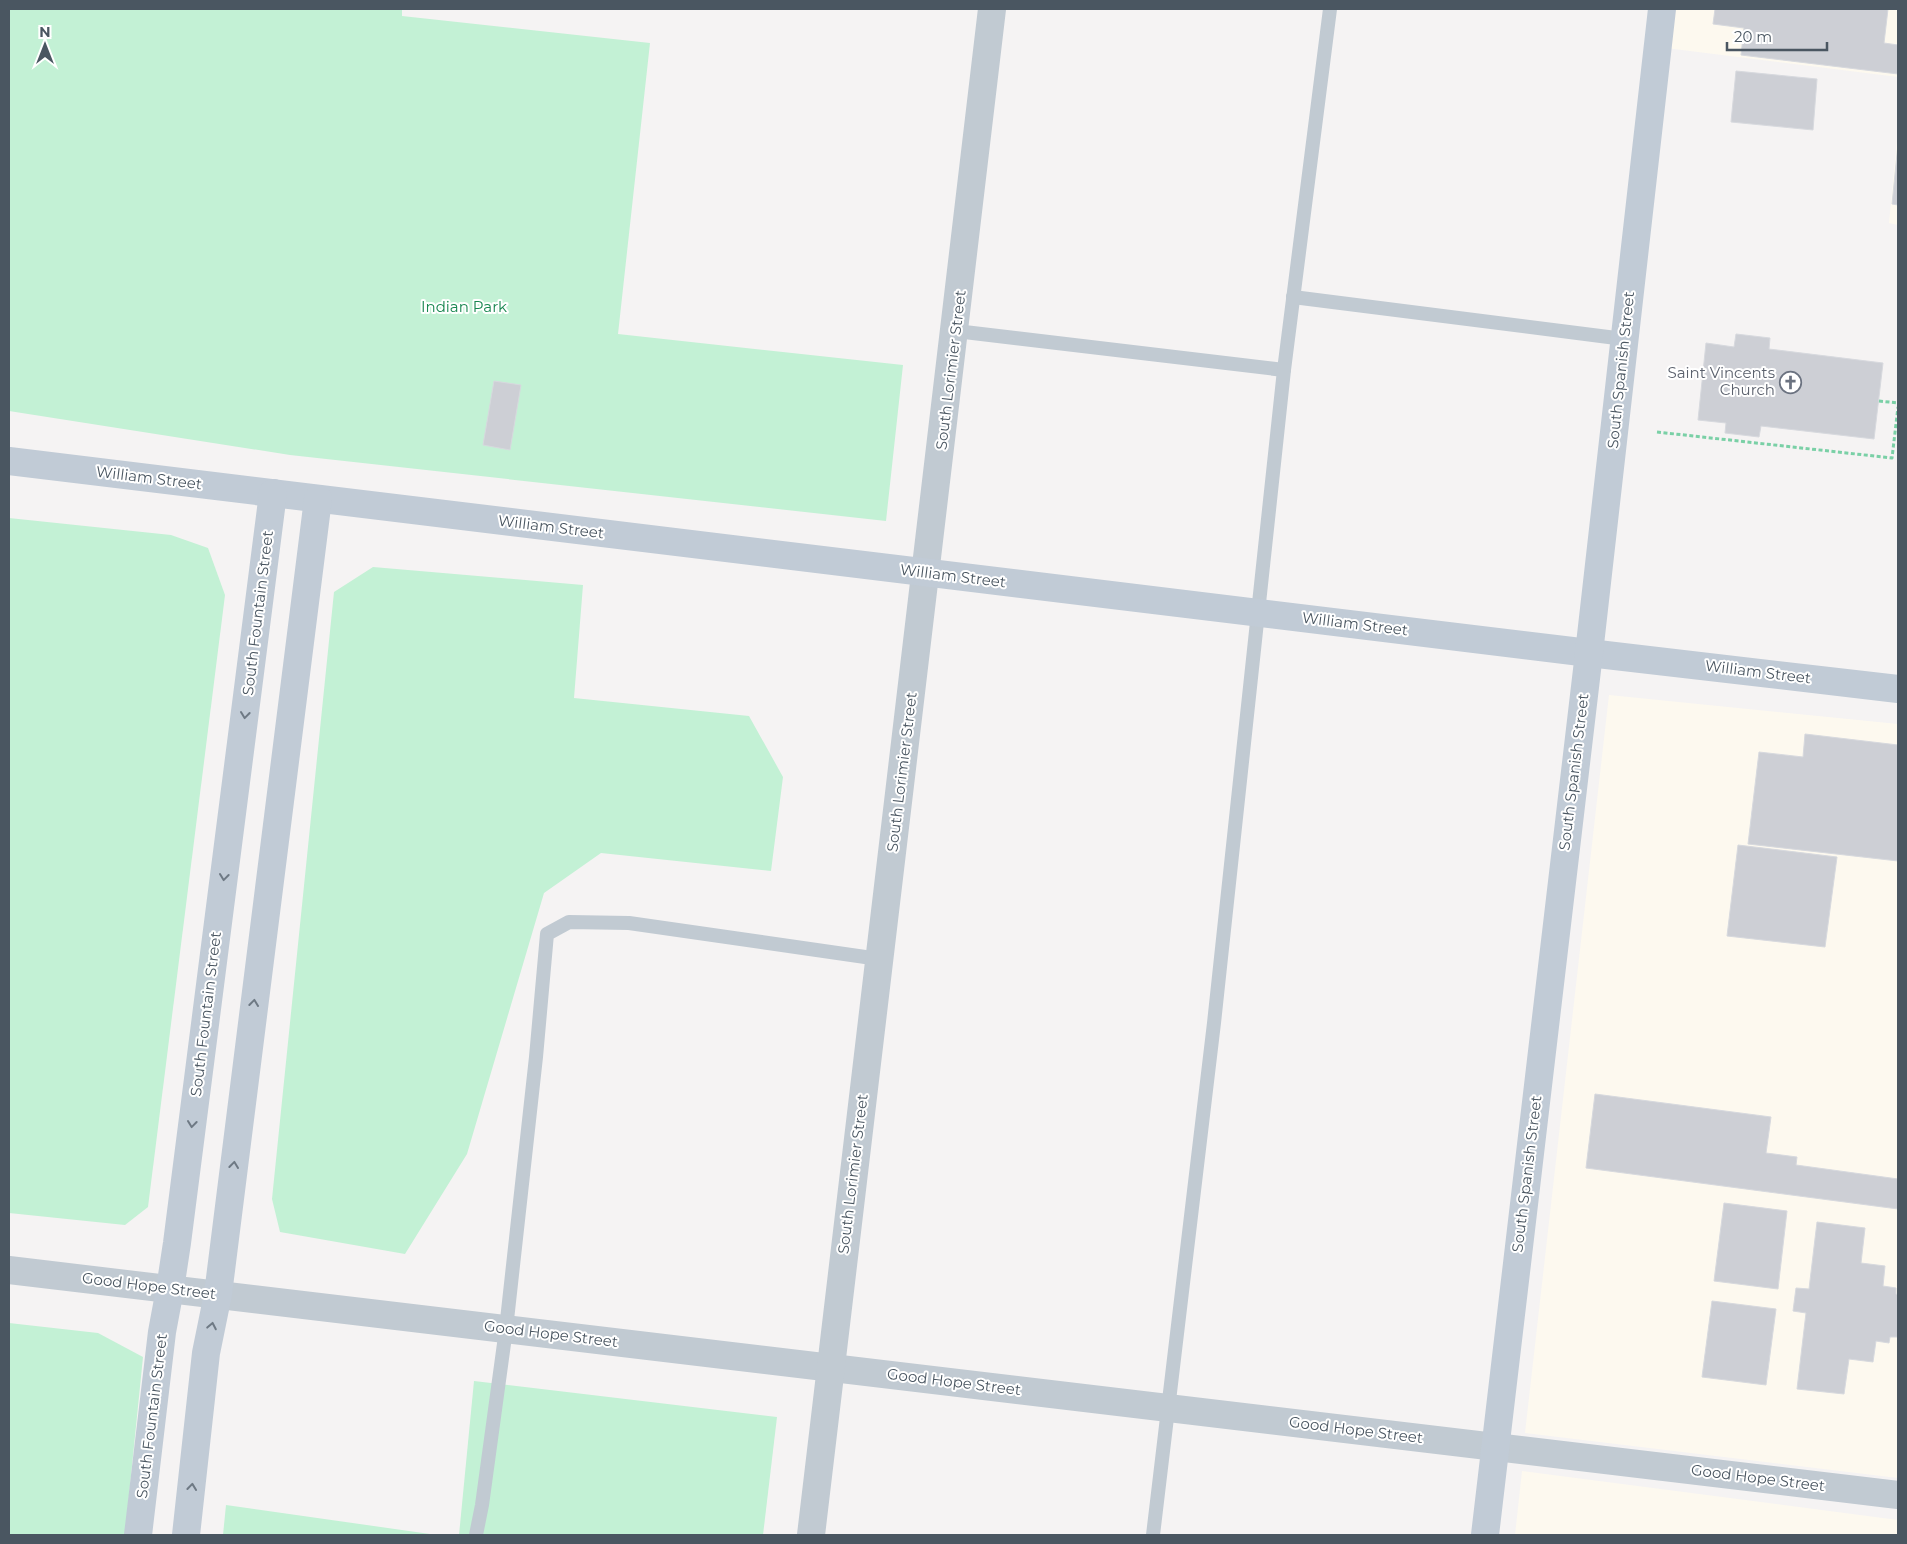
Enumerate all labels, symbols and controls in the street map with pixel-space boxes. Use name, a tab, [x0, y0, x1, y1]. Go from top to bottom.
north arrow	[20, 20, 70, 70]
scale bar	[1727, 20, 1827, 52]
text: N	[39, 23, 51, 41]
text: 20 m	[1734, 27, 1772, 46]
street label: South Lorimier Street	[931, 289, 970, 451]
street label: South Spanish Street	[1603, 290, 1638, 450]
park label: Indian Park	[421, 297, 507, 316]
place label: Saint Vincents Church	[1667, 363, 1775, 399]
church icon: Saint Vincents Church	[1779, 370, 1803, 394]
street label: William Street	[95, 462, 203, 493]
street label: William Street	[497, 511, 605, 542]
street label: South Fountain Street	[238, 529, 277, 696]
street label: William Street	[899, 560, 1007, 591]
street label: William Street	[1301, 608, 1409, 639]
street label: William Street	[1704, 656, 1812, 687]
street label: South Lorimier Street	[882, 691, 921, 853]
street label: South Spanish Street	[1554, 692, 1593, 852]
one-way arrow	[240, 711, 250, 720]
one-way arrow	[219, 873, 230, 881]
street label: South Fountain Street	[186, 930, 225, 1097]
one-way arrow	[248, 999, 259, 1007]
street label: South Lorimier Street	[833, 1093, 872, 1255]
street label: South Spanish Street	[1507, 1094, 1546, 1254]
one-way arrow	[187, 1121, 198, 1129]
one-way arrow	[228, 1160, 239, 1168]
street label: Good Hope Street	[81, 1268, 217, 1303]
street label: Good Hope Street	[483, 1316, 619, 1351]
one-way arrow	[206, 1321, 216, 1330]
street label: South Fountain Street	[132, 1332, 171, 1499]
street label: Good Hope Street	[886, 1364, 1022, 1399]
street label: Good Hope Street	[1288, 1412, 1424, 1447]
street label: Good Hope Street	[1690, 1460, 1826, 1495]
one-way arrow	[186, 1482, 197, 1490]

